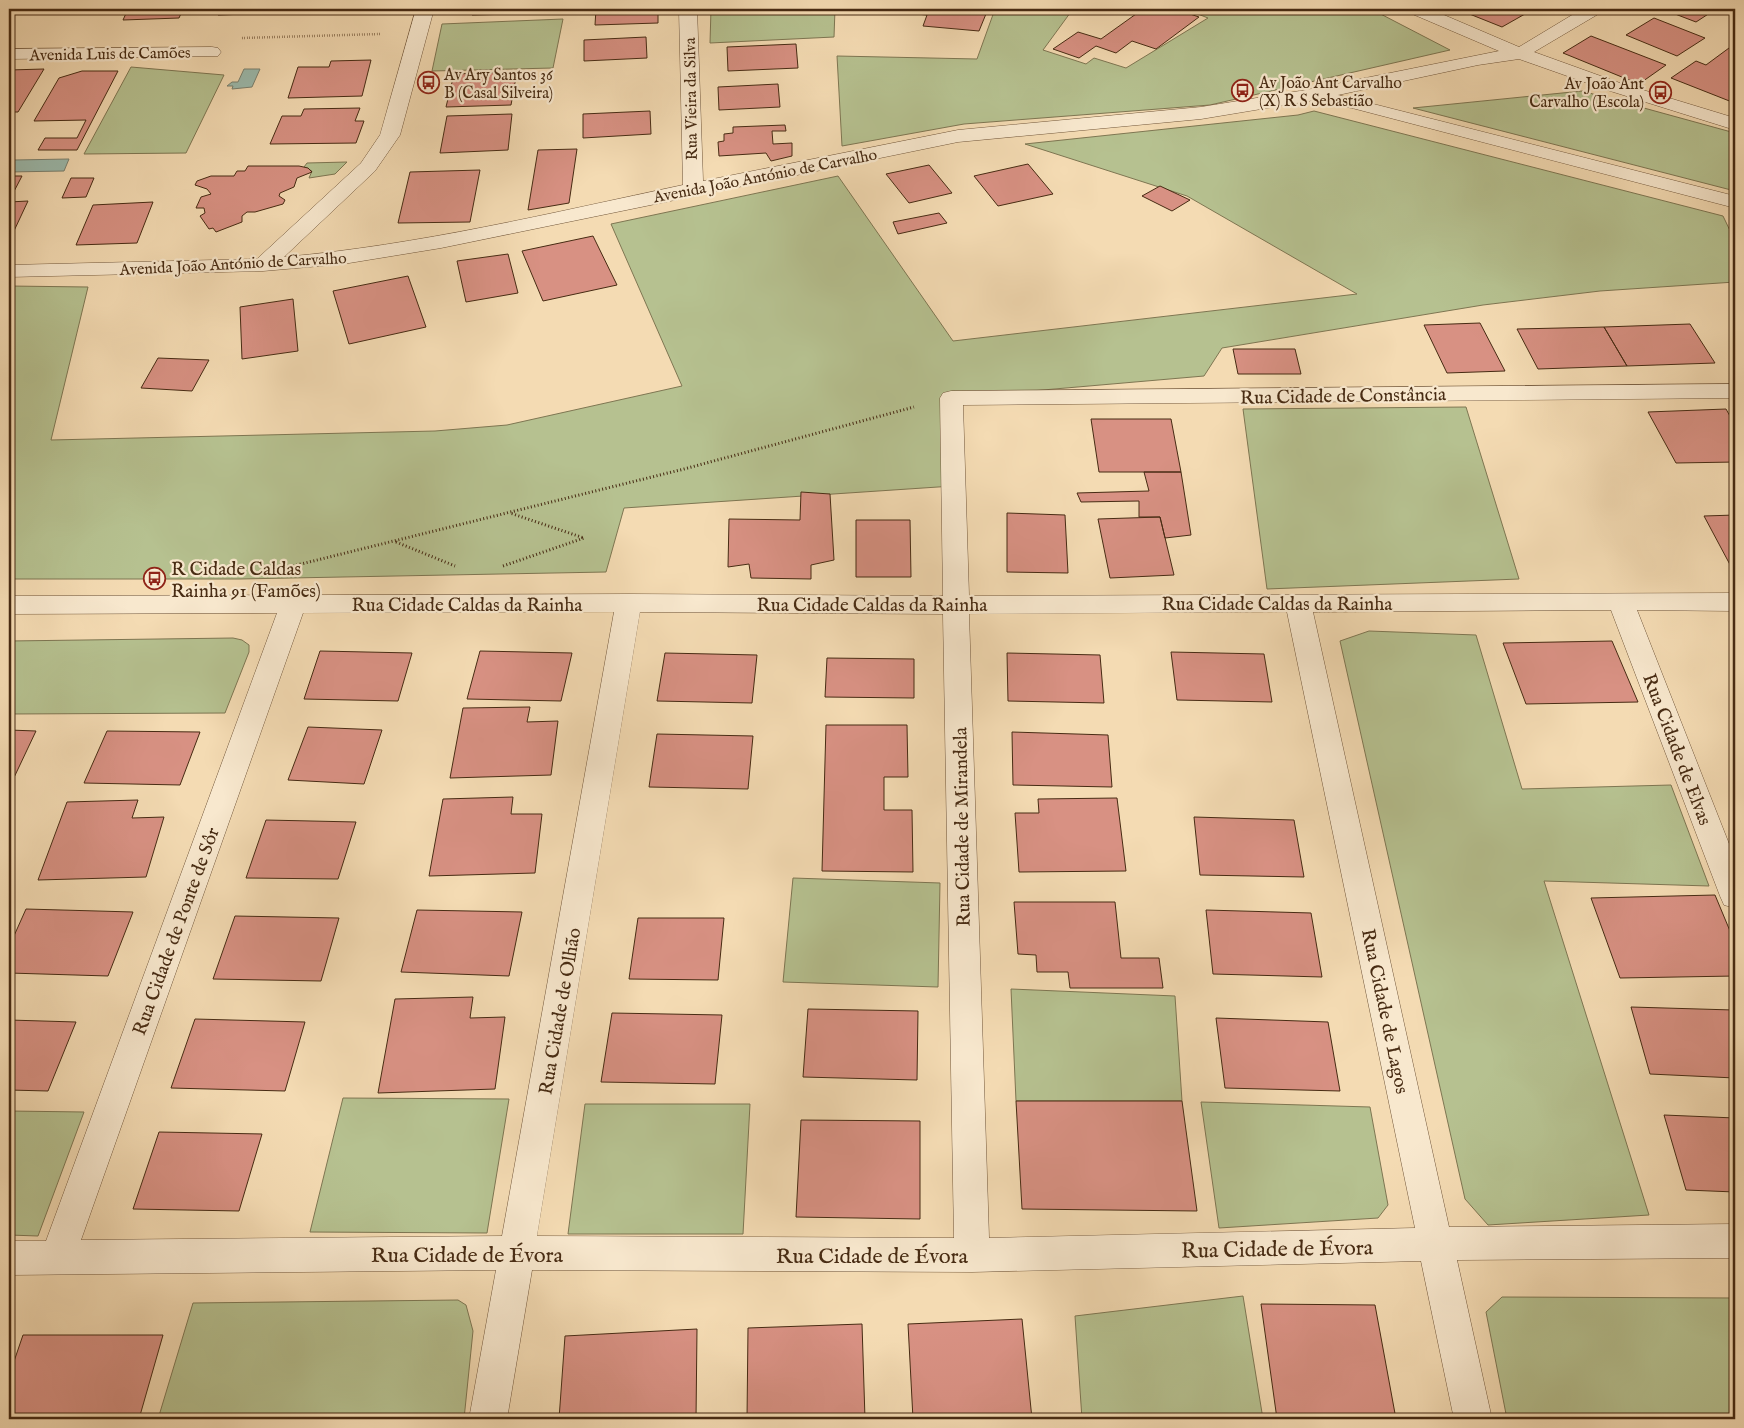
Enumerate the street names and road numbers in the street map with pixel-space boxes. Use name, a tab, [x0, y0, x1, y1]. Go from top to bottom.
street label: Rua Vieira da Silva	[681, 37, 703, 161]
street label: Avenida Luis de Camões	[28, 44, 191, 66]
street label: Avenida João António de Carvalho	[651, 145, 879, 209]
street label: Avenida João António de Carvalho	[118, 249, 348, 281]
street label: Rua Cidade de Constância	[1240, 383, 1447, 411]
street label: Rua Cidade Caldas da Rainha	[1161, 593, 1393, 617]
street label: Rua Cidade Caldas da Rainha	[351, 594, 583, 618]
street label: Rua Cidade Caldas da Rainha	[756, 594, 988, 618]
street label: Rua Cidade de Elvas	[1636, 670, 1716, 829]
street label: Rua Cidade de Mirandela	[949, 726, 977, 927]
street label: Rua Cidade de Ponte de Sôr	[128, 824, 226, 1039]
street label: Rua Cidade de Olhão	[534, 926, 587, 1097]
street label: Rua Cidade de Lagos	[1355, 927, 1413, 1096]
street label: Rua Cidade de Évora	[1181, 1234, 1374, 1266]
street label: Rua Cidade de Évora	[371, 1242, 564, 1270]
street label: Rua Cidade de Évora	[776, 1243, 969, 1271]

